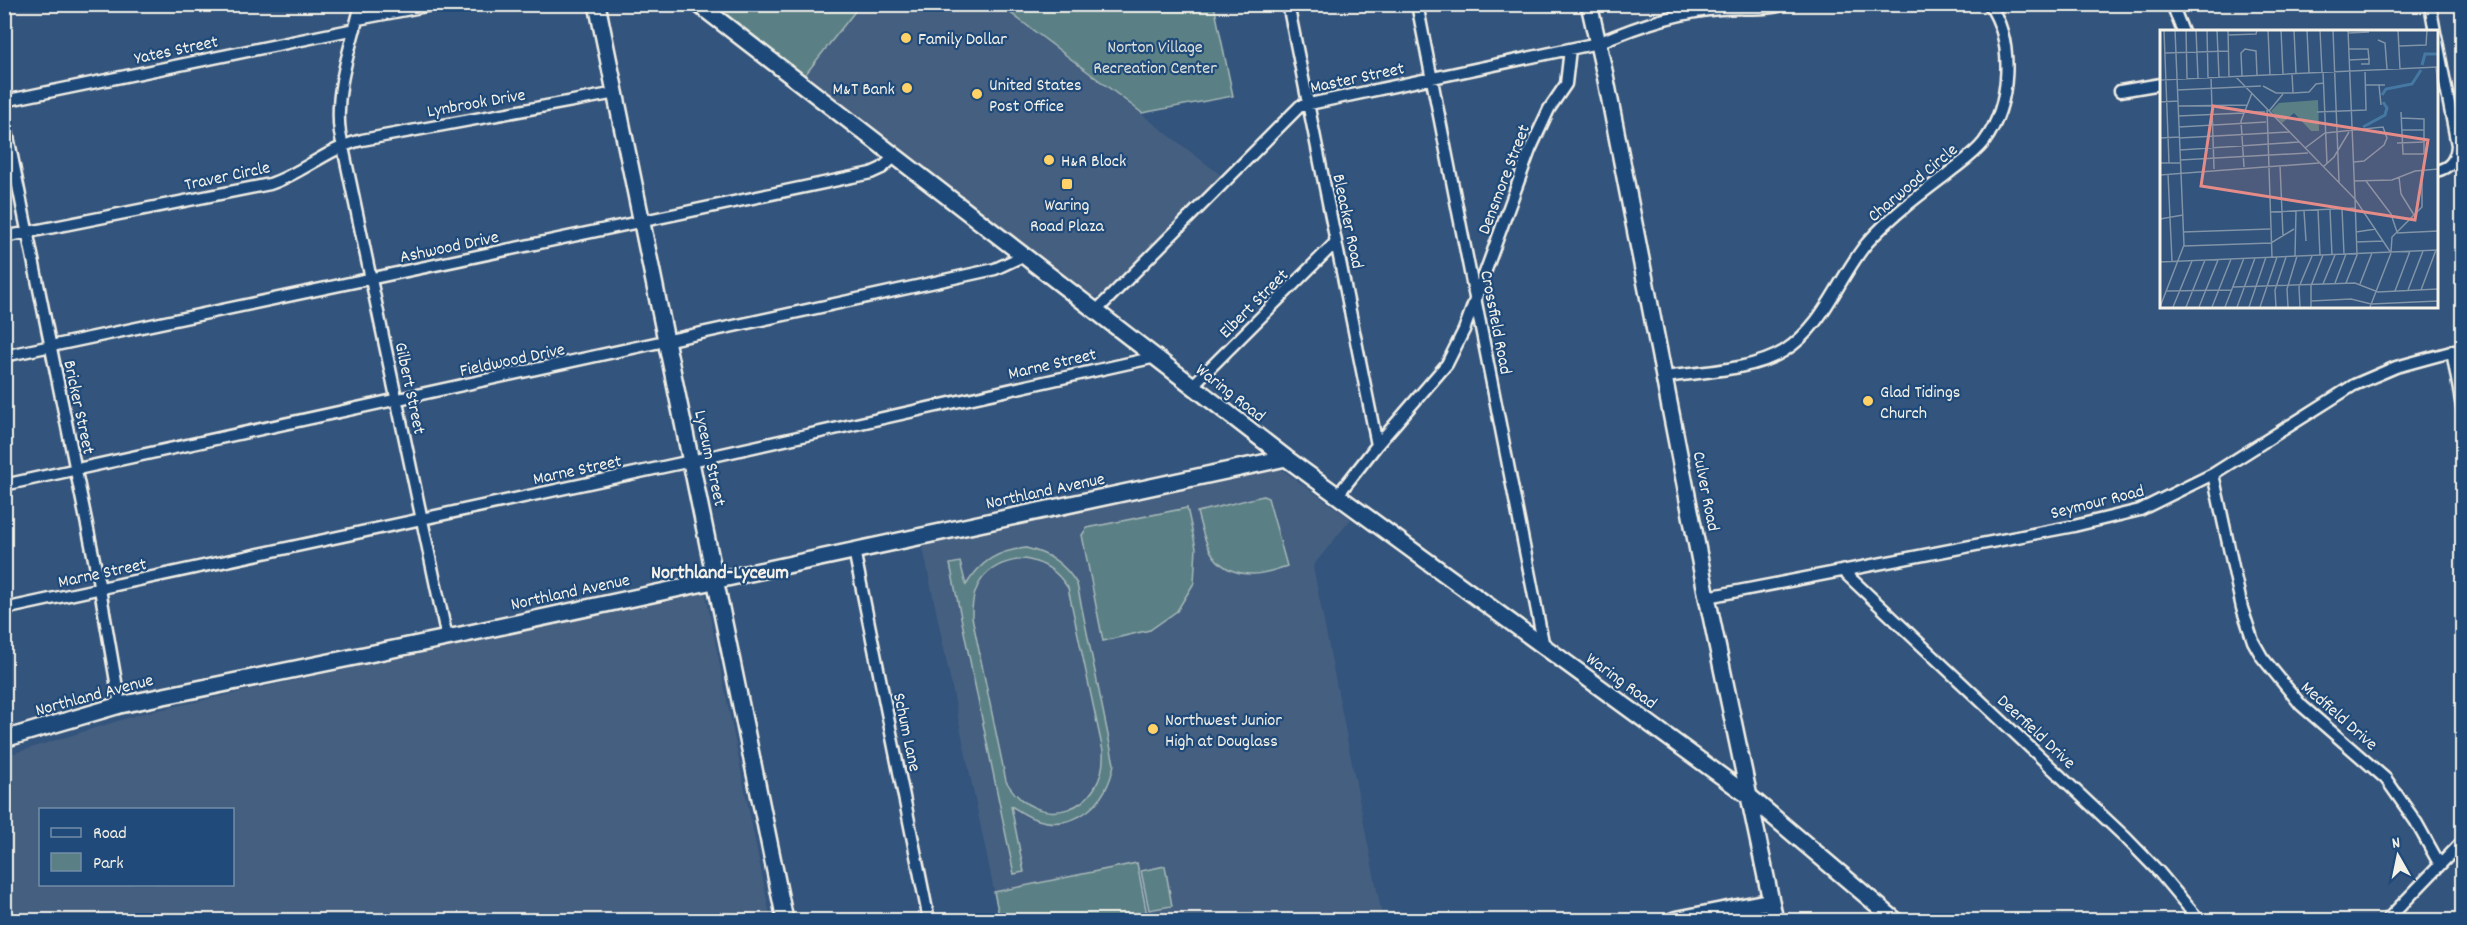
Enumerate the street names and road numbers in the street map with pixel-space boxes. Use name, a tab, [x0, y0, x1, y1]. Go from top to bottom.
street label: Yates Street	[132, 30, 221, 73]
street label: Master Street	[1308, 57, 1407, 102]
street label: Lynbrook Drive	[425, 83, 528, 125]
street label: Densmore Street	[1473, 121, 1538, 238]
street label: Charwood Circle	[1863, 139, 1964, 229]
street label: Traver Circle	[182, 156, 273, 199]
street label: Bleacker Road	[1324, 172, 1369, 271]
street label: Ashwood Drive	[398, 226, 501, 271]
street label: Elbert Street	[1214, 264, 1295, 345]
street label: Crossfield Road	[1472, 268, 1517, 377]
street label: Fieldwood Drive	[458, 338, 567, 385]
street label: Gilbert Street	[387, 340, 431, 437]
street label: Marne Street	[1006, 343, 1099, 388]
street label: Bricker Street	[55, 358, 100, 457]
street label: Waring Road	[1189, 359, 1270, 429]
street label: Lyceum Street	[686, 408, 731, 509]
street label: Culver Road	[1685, 449, 1725, 534]
street label: Marne Street	[531, 450, 624, 493]
street label: Northland Avenue	[984, 468, 1108, 517]
street label: Seymour Road	[2048, 480, 2147, 527]
street label: Marne Street	[56, 553, 149, 596]
street label: Northland Avenue	[509, 569, 633, 618]
street label: Waring Road	[1580, 648, 1661, 716]
street label: Northland Avenue	[33, 669, 157, 724]
street label: Medfield Drive	[2294, 676, 2382, 757]
street label: Deerfield Drive	[1990, 690, 2080, 776]
street label: Schum Lane	[885, 691, 926, 774]

